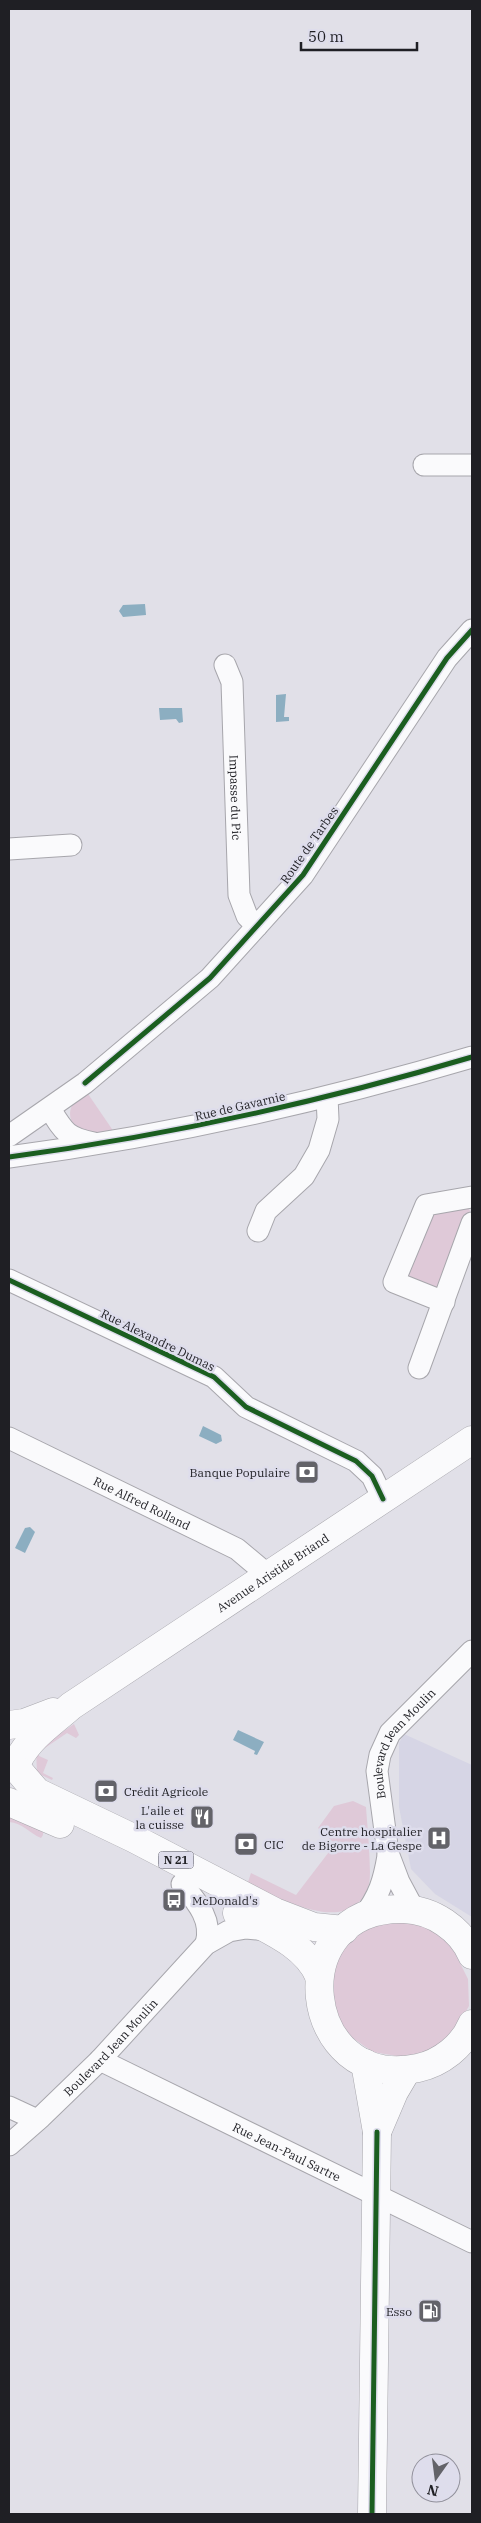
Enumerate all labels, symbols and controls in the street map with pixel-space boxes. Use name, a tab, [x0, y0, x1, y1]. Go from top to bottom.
scale bar	[301, 20, 417, 52]
text: 50 m	[308, 27, 344, 46]
street label: Impasse du Pic	[227, 755, 245, 841]
street label: Route de Tarbes	[277, 803, 341, 887]
street label: Rue de Gavarnie	[193, 1088, 287, 1124]
street label: Rue Alexandre Dumas	[98, 1306, 218, 1374]
bank icon: Banque Populaire	[294, 1459, 320, 1485]
place label: Banque Populaire	[189, 1465, 290, 1480]
street label: Rue Alfred Rolland	[91, 1473, 193, 1533]
street label: Avenue Aristide Briand	[214, 1530, 331, 1615]
street label: Boulevard Jean Moulin	[369, 1685, 438, 1800]
bank icon: Crédit Agricole	[93, 1778, 119, 1804]
place label: Crédit Agricole	[124, 1784, 208, 1799]
place label: L'aile et la cuisse	[136, 1803, 184, 1832]
restaurant icon: L'aile et la cuisse	[189, 1804, 215, 1830]
place label: Centre hospitalier de Bigorre - La Gespe	[302, 1824, 423, 1853]
hospital icon: Centre hospitalier de Bigorre - La Gespe	[426, 1825, 452, 1851]
bank icon: CIC	[233, 1831, 259, 1857]
place label: CIC	[264, 1837, 284, 1852]
road number: N 21	[158, 1852, 194, 1868]
bus stop icon: McDonald's	[161, 1887, 187, 1913]
place label: McDonald's	[192, 1893, 258, 1908]
street label: Boulevard Jean Moulin	[60, 1995, 160, 2099]
street label: Rue Jean-Paul Sartre	[230, 2119, 343, 2184]
fuel station icon: Esso	[417, 2298, 443, 2324]
place label: Esso	[386, 2304, 412, 2319]
north arrow	[411, 2453, 461, 2503]
text: N	[425, 2481, 440, 2501]

